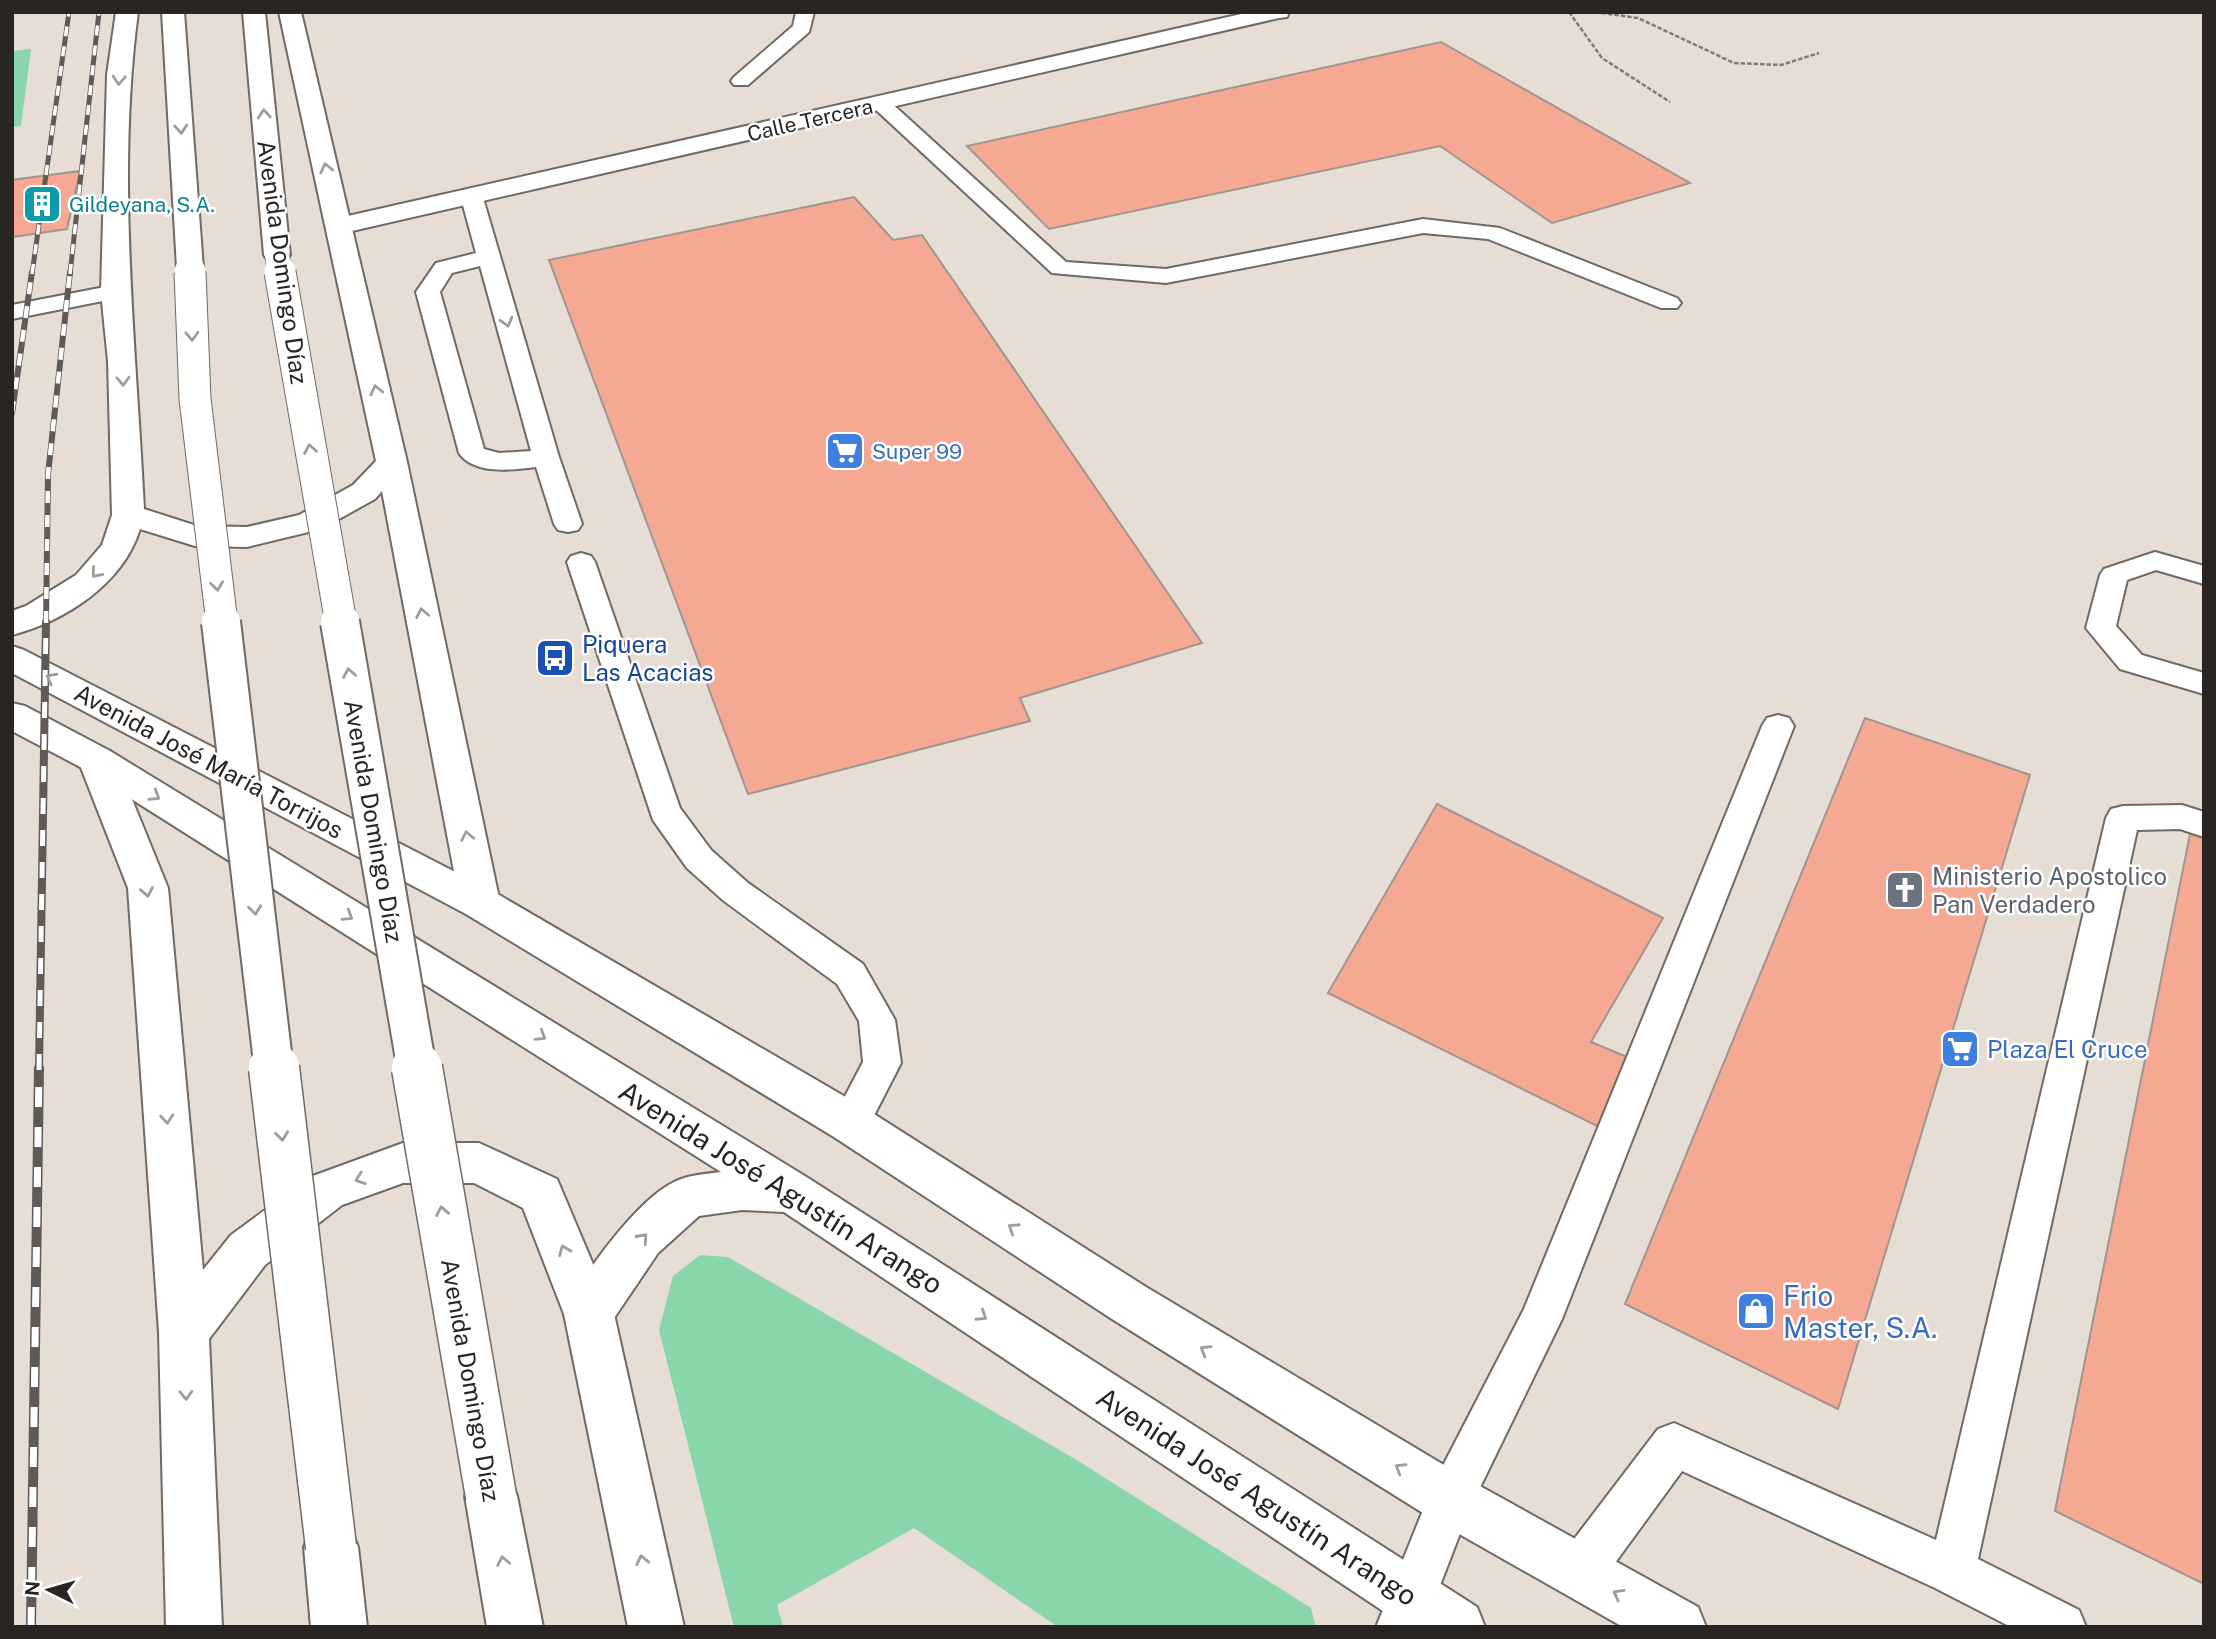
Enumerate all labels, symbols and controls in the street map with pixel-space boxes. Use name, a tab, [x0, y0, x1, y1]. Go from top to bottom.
one-way arrow	[111, 75, 126, 86]
street label: Calle Tercera	[745, 93, 875, 147]
one-way arrow	[256, 108, 271, 120]
one-way arrow	[173, 124, 188, 135]
street label: Avenida Domingo Díaz	[252, 138, 314, 386]
one-way arrow	[320, 162, 334, 174]
building icon: Gildeyana, S.A.	[21, 183, 63, 225]
place label: Gildeyana, S.A.	[69, 192, 215, 217]
one-way arrow	[499, 316, 513, 328]
one-way arrow	[185, 331, 200, 342]
one-way arrow	[115, 375, 130, 386]
one-way arrow	[370, 384, 385, 396]
supermarket icon: Super 99	[824, 430, 866, 472]
place label: Super 99	[872, 439, 962, 464]
one-way arrow	[303, 443, 318, 455]
one-way arrow	[92, 565, 104, 578]
one-way arrow	[209, 581, 224, 592]
one-way arrow	[416, 607, 431, 619]
place label: Piquera Las Acacias	[582, 630, 714, 686]
bus stop icon: Piquera Las Acacias	[534, 637, 576, 679]
one-way arrow	[342, 667, 357, 679]
one-way arrow	[45, 673, 58, 686]
street label: Avenida José María Torrijos	[70, 678, 348, 844]
street label: Avenida Domingo Díaz	[339, 697, 409, 945]
one-way arrow	[147, 788, 160, 801]
one-way arrow	[460, 830, 475, 842]
place label: Ministerio Apostolico Pan Verdadero	[1932, 862, 2167, 918]
church icon: Ministerio Apostolico Pan Verdadero	[1884, 869, 1926, 911]
one-way arrow	[139, 886, 154, 898]
one-way arrow	[248, 904, 263, 916]
one-way arrow	[341, 908, 354, 921]
one-way arrow	[534, 1028, 547, 1041]
supermarket icon: Plaza El Cruce	[1939, 1028, 1981, 1070]
place label: Plaza El Cruce	[1987, 1035, 2148, 1063]
street label: Avenida José Agustín Arango	[613, 1074, 949, 1300]
one-way arrow	[159, 1114, 174, 1125]
one-way arrow	[275, 1130, 290, 1141]
one-way arrow	[354, 1171, 367, 1185]
one-way arrow	[435, 1205, 450, 1217]
one-way arrow	[1008, 1224, 1021, 1237]
one-way arrow	[635, 1233, 647, 1246]
one-way arrow	[558, 1245, 572, 1257]
street label: Avenida Domingo Díaz	[436, 1256, 506, 1504]
place label: Frio Master, S.A.	[1783, 1279, 1937, 1344]
shop icon: Frio Master, S.A.	[1735, 1290, 1777, 1332]
one-way arrow	[974, 1307, 987, 1320]
one-way arrow	[1200, 1345, 1213, 1358]
street label: Avenida José Agustín Arango	[1091, 1380, 1423, 1612]
one-way arrow	[178, 1390, 194, 1400]
one-way arrow	[1394, 1463, 1407, 1476]
one-way arrow	[636, 1554, 650, 1566]
north arrow	[14, 1555, 84, 1625]
one-way arrow	[496, 1555, 511, 1567]
text: N	[20, 1580, 44, 1597]
one-way arrow	[1613, 1589, 1625, 1602]

